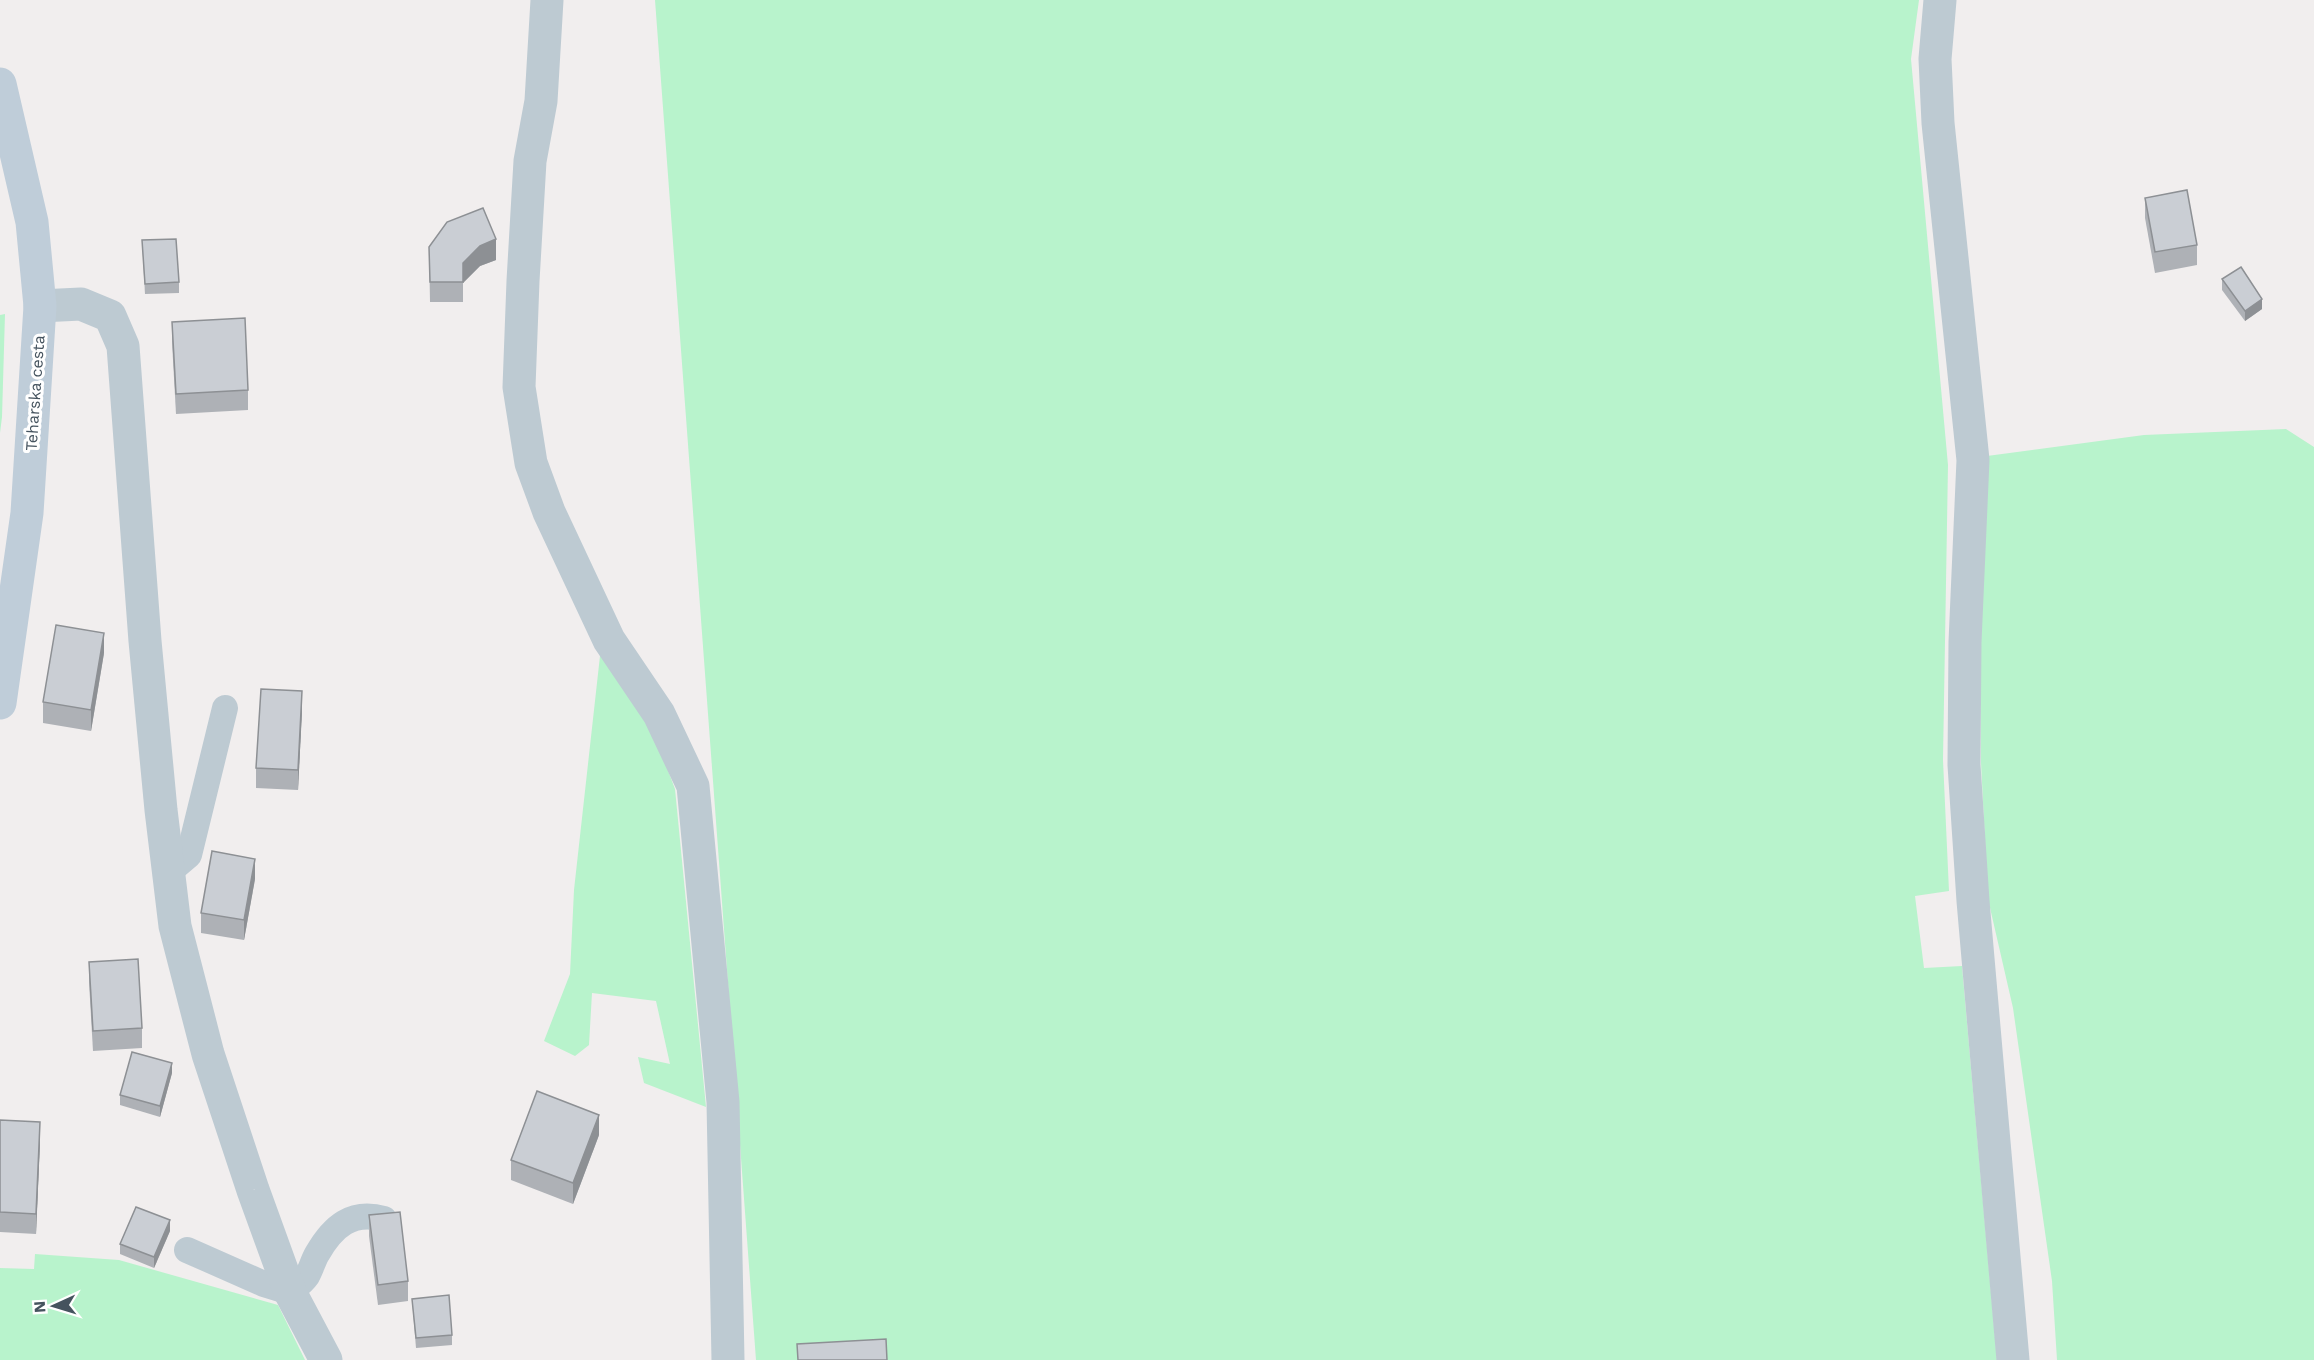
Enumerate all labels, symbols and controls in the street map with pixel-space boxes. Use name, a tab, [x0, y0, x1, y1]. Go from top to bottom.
street label: Teharska cesta	[21, 334, 49, 452]
north arrow	[24, 1276, 84, 1336]
text: N	[30, 1300, 49, 1314]

